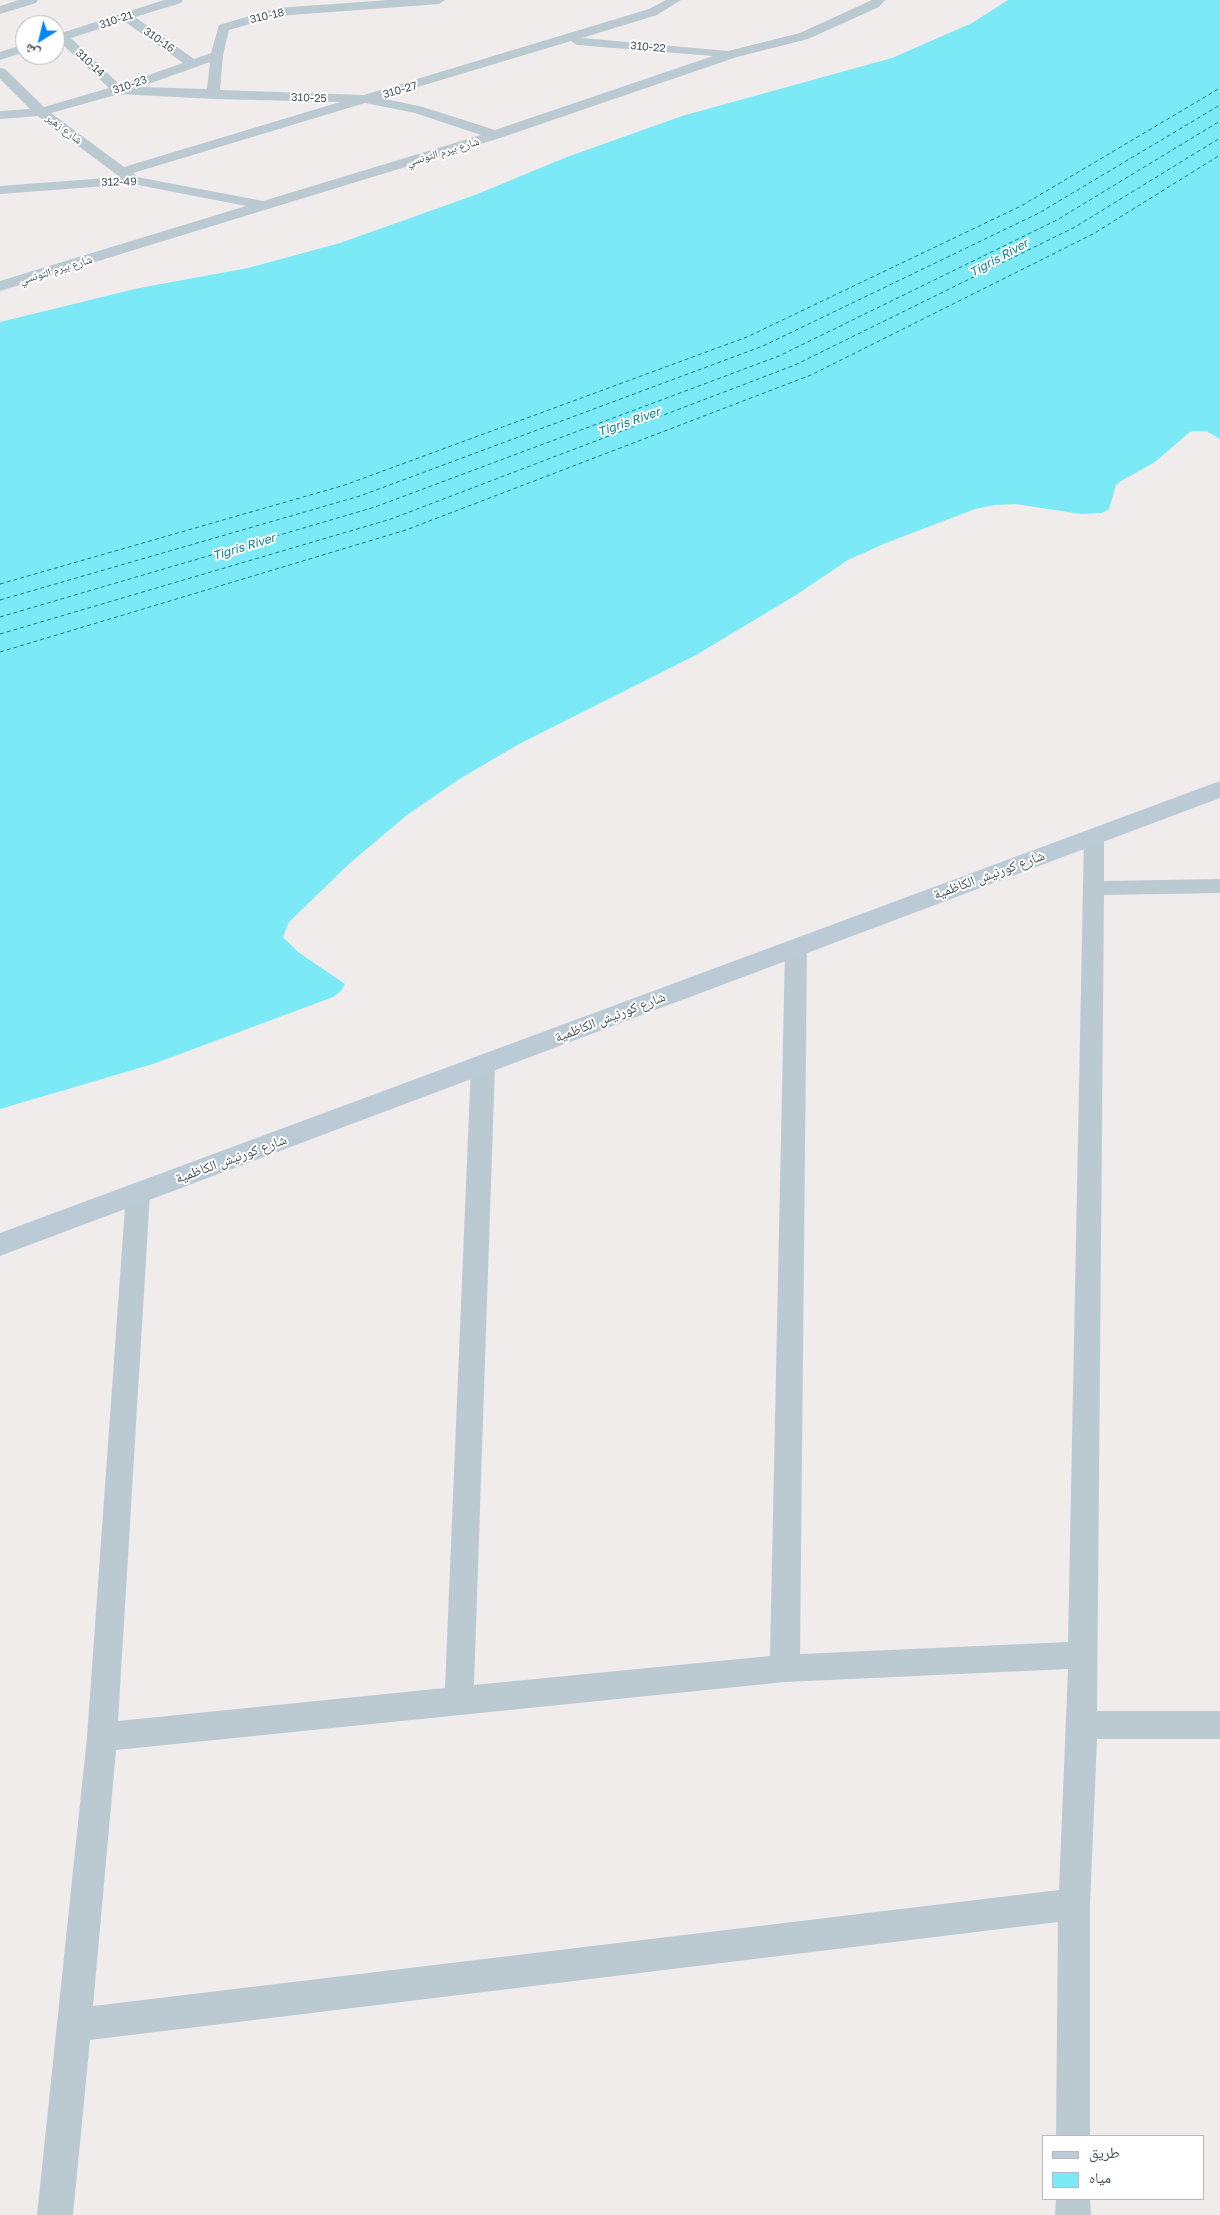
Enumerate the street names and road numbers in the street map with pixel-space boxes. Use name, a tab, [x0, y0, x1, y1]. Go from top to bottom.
street label: 310-18	[249, 6, 285, 26]
street label: 310-21	[98, 8, 134, 32]
street label: 310-16	[141, 25, 177, 55]
street label: 310-22	[630, 39, 666, 55]
street label: 310-14	[73, 46, 107, 80]
street label: 310-23	[111, 73, 149, 97]
street label: 310-27	[381, 79, 419, 101]
street label: 310-25	[291, 91, 327, 105]
street label: شارع زهير	[43, 111, 85, 147]
street label: شارع بيرم التونسي	[405, 135, 481, 169]
street label: 312-49	[101, 175, 137, 189]
street label: شارع بيرم التونسي	[18, 253, 94, 287]
street label: شارع كورنيش الكاظمية	[931, 847, 1047, 903]
street label: شارع كورنيش الكاظمية	[552, 988, 668, 1046]
street label: شارع كورنيش الكاظمية	[173, 1131, 289, 1187]

